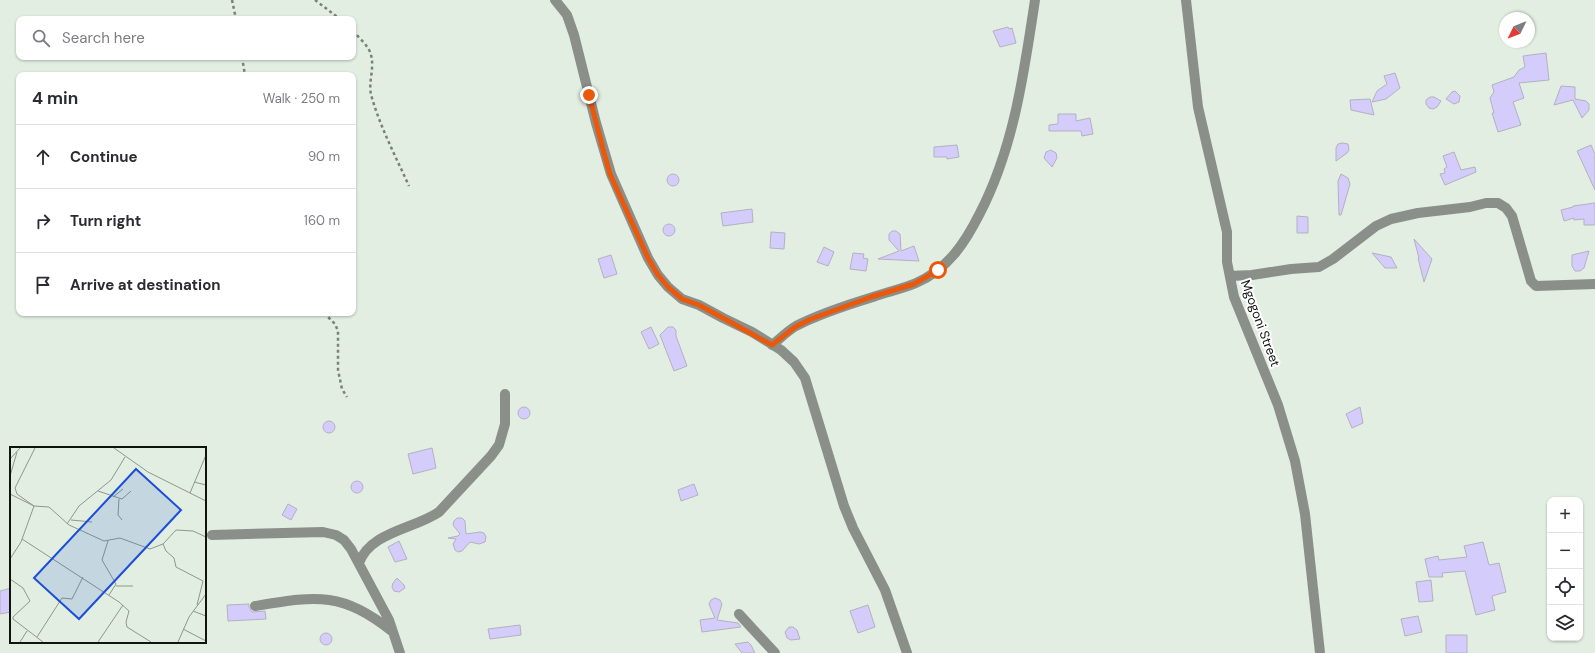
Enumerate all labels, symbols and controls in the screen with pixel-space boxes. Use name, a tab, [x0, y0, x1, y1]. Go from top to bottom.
north arrow	[1499, 12, 1535, 48]
search box	[16, 16, 356, 60]
icon: search	[30, 27, 52, 49]
text: Search here	[62, 28, 145, 48]
route end	[580, 86, 598, 104]
text: 4 min	[32, 87, 78, 109]
text: Walk · 250 m	[263, 90, 340, 107]
icon: ahead	[32, 146, 54, 168]
text: Continue	[70, 147, 138, 167]
text: 90 m	[308, 148, 340, 165]
icon: right	[32, 210, 54, 232]
text: Turn right	[70, 211, 141, 231]
text: 160 m	[304, 212, 340, 229]
route start	[929, 261, 947, 279]
icon: arrive	[32, 274, 54, 296]
text: Arrive at destination	[70, 275, 221, 295]
street label: Mgogoni Street	[1237, 278, 1284, 369]
inset map	[10, 447, 206, 643]
map controls	[1547, 497, 1583, 641]
button: +	[1547, 497, 1583, 533]
button: −	[1547, 533, 1583, 569]
button: locate	[1547, 569, 1583, 605]
button: layers	[1547, 605, 1583, 641]

